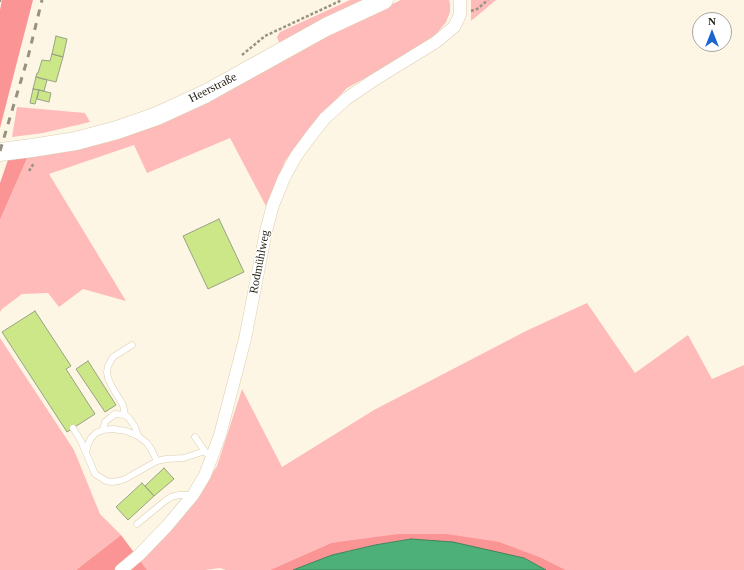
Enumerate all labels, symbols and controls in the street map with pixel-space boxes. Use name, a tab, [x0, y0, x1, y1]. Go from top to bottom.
north arrow	[692, 12, 732, 52]
text: N	[708, 15, 716, 27]
street label: Heerstraße	[187, 70, 239, 106]
street label: Rodmühlweg	[247, 229, 273, 295]

